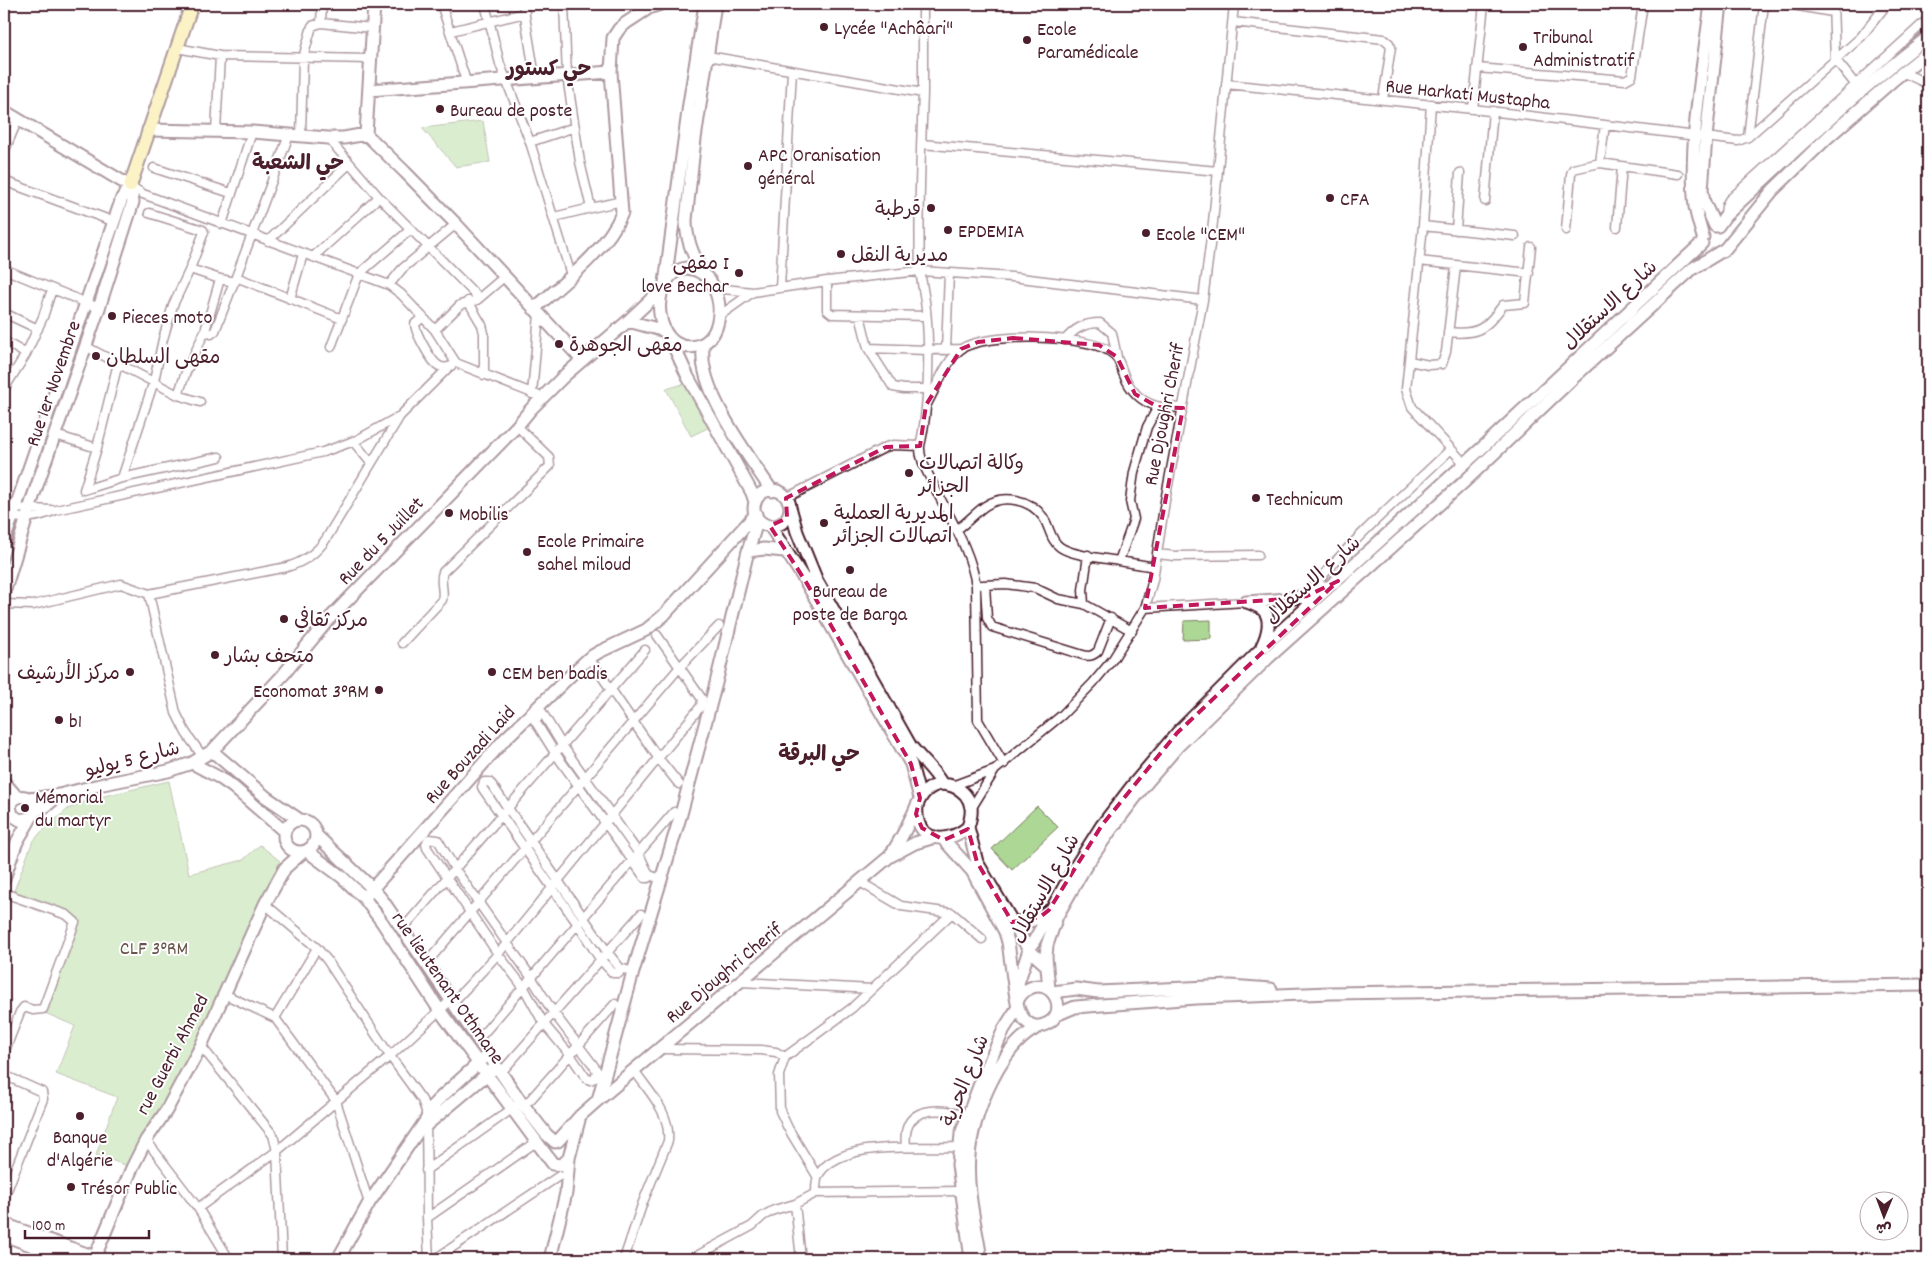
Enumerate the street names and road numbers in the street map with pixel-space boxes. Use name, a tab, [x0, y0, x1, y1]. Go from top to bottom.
street label: Rue Harkati Mustapha	[1384, 73, 1552, 119]
street label: شارع الاستقلال	[1557, 255, 1665, 358]
street label: Rue 1er Novembre	[20, 317, 90, 451]
street label: Rue Djoughri Cherif	[1138, 340, 1194, 488]
street label: Rue du 5 Juillet	[333, 492, 432, 593]
street label: شارع الاستقلال	[1260, 530, 1368, 632]
street label: Rue Bouzadi Laid	[419, 701, 523, 811]
street label: شارع 5 يوليو	[81, 736, 183, 787]
street label: شارع الاستقلال	[1005, 830, 1088, 949]
street label: rue lieutenant Othmane	[383, 907, 510, 1071]
street label: Rue Djoughri Cherif	[661, 917, 790, 1031]
street label: rue Guerbi Ahmed	[130, 990, 217, 1121]
street label: شارع الحرية	[936, 1031, 998, 1131]

